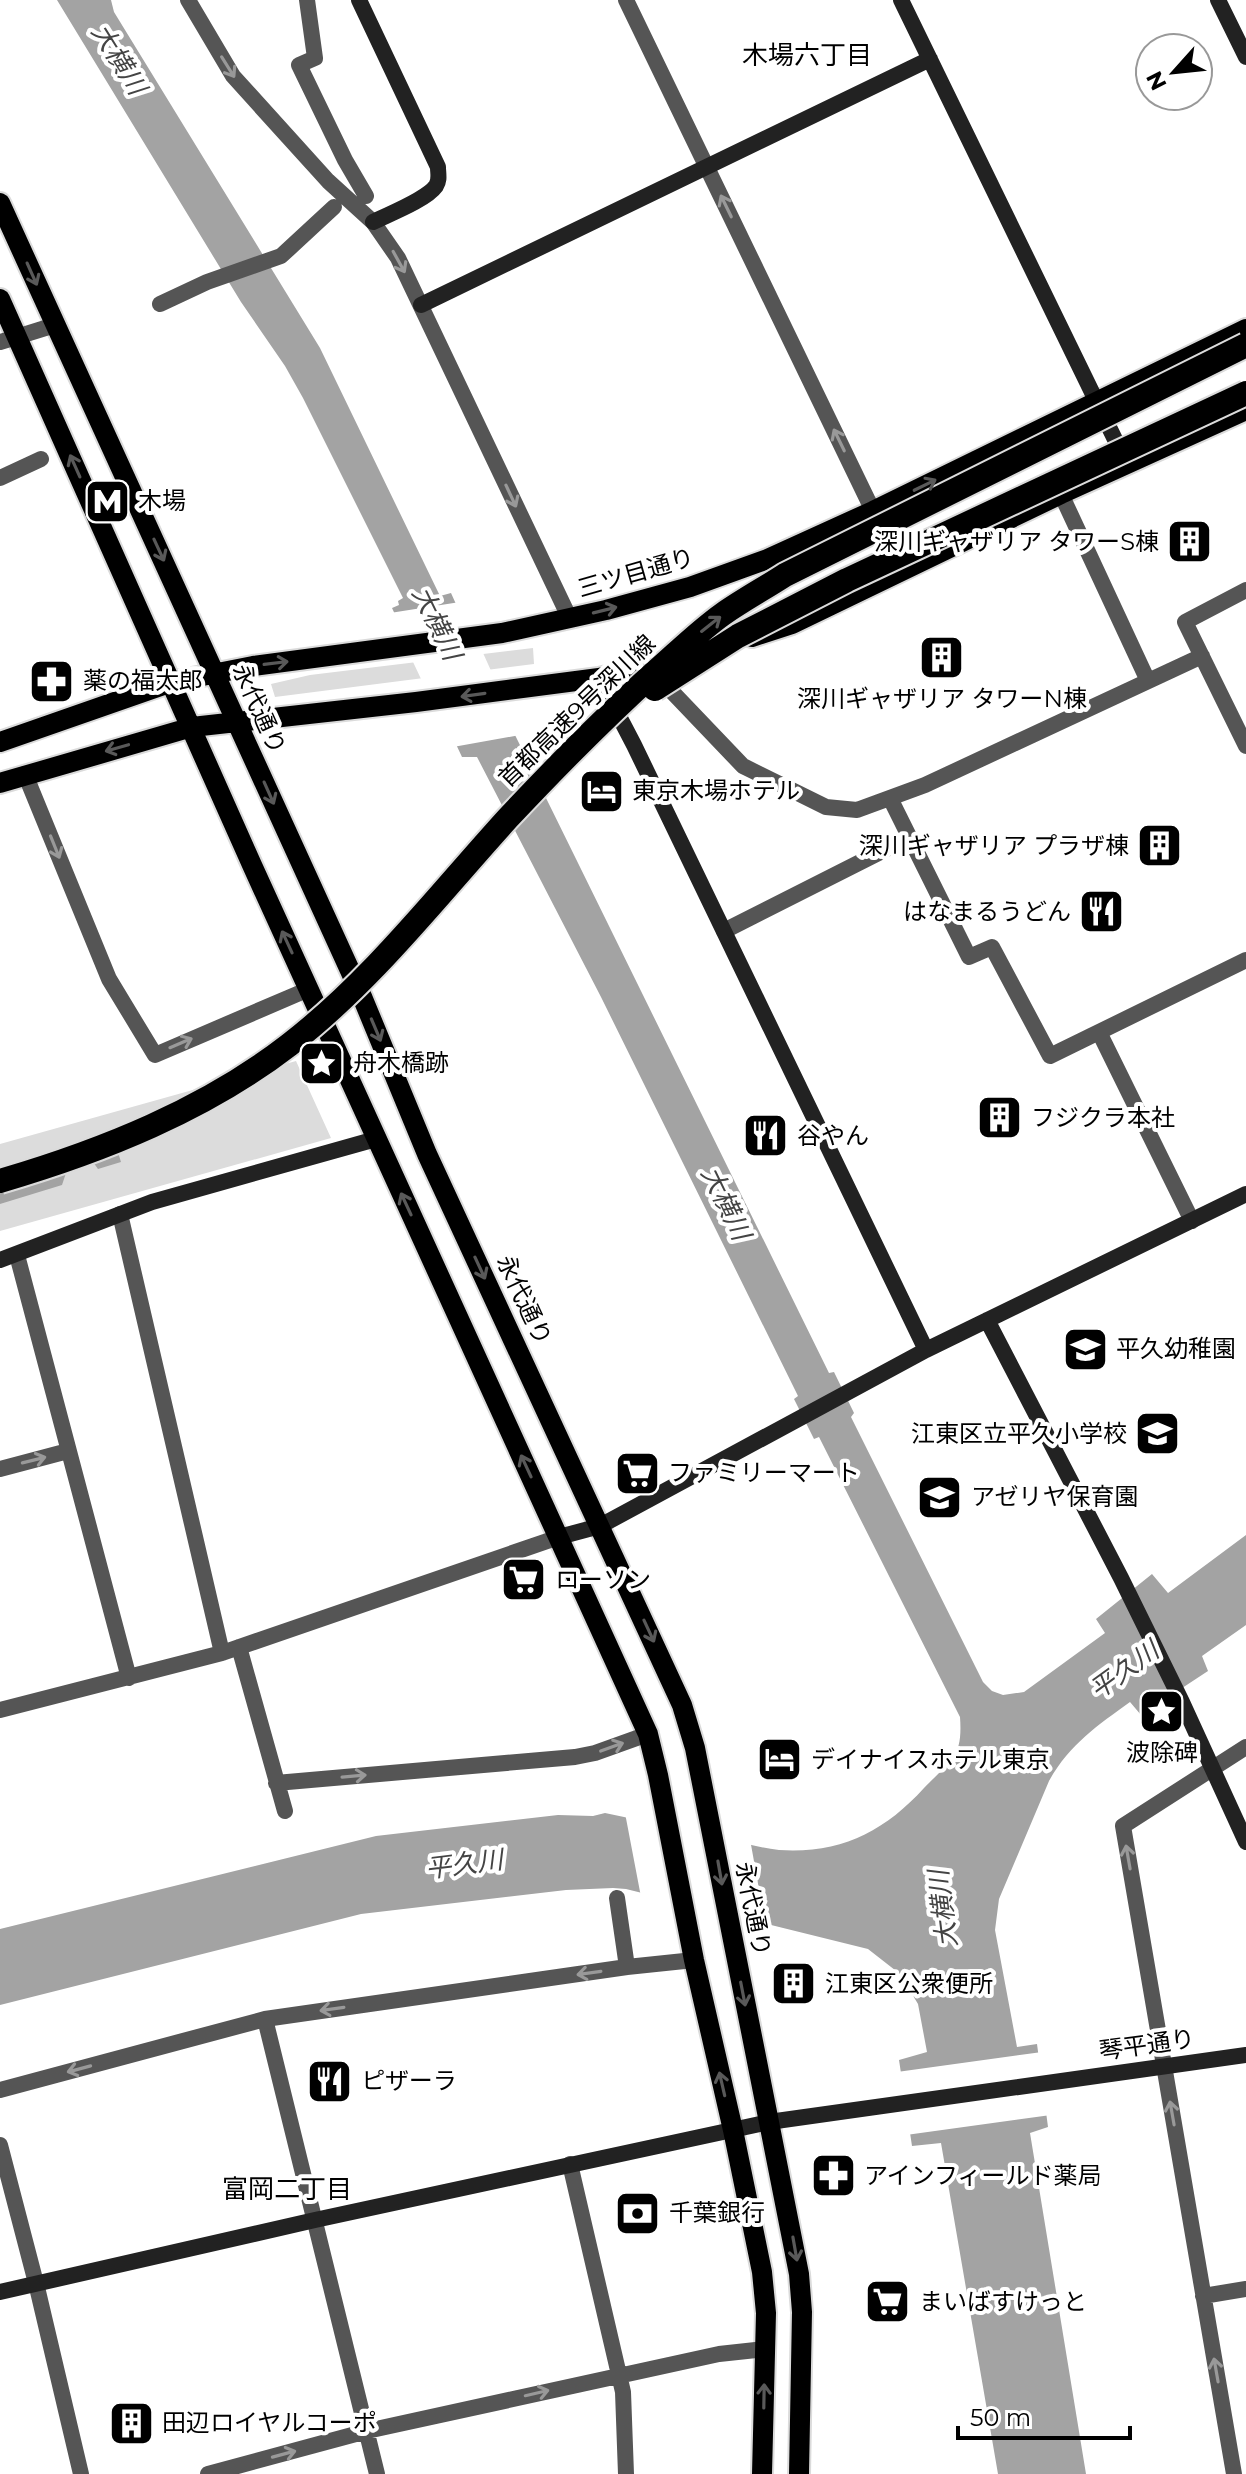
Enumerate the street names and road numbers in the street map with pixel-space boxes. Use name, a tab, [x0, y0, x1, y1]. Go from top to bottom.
street label: 三ツ目通り	[574, 542, 698, 603]
street label: 首都高速9号深川線	[492, 628, 661, 793]
street label: 永代通り	[227, 659, 292, 759]
street label: 永代通り	[491, 1250, 558, 1349]
street label: 永代通り	[730, 1859, 777, 1959]
street label: 琴平通り	[1097, 2023, 1196, 2066]

